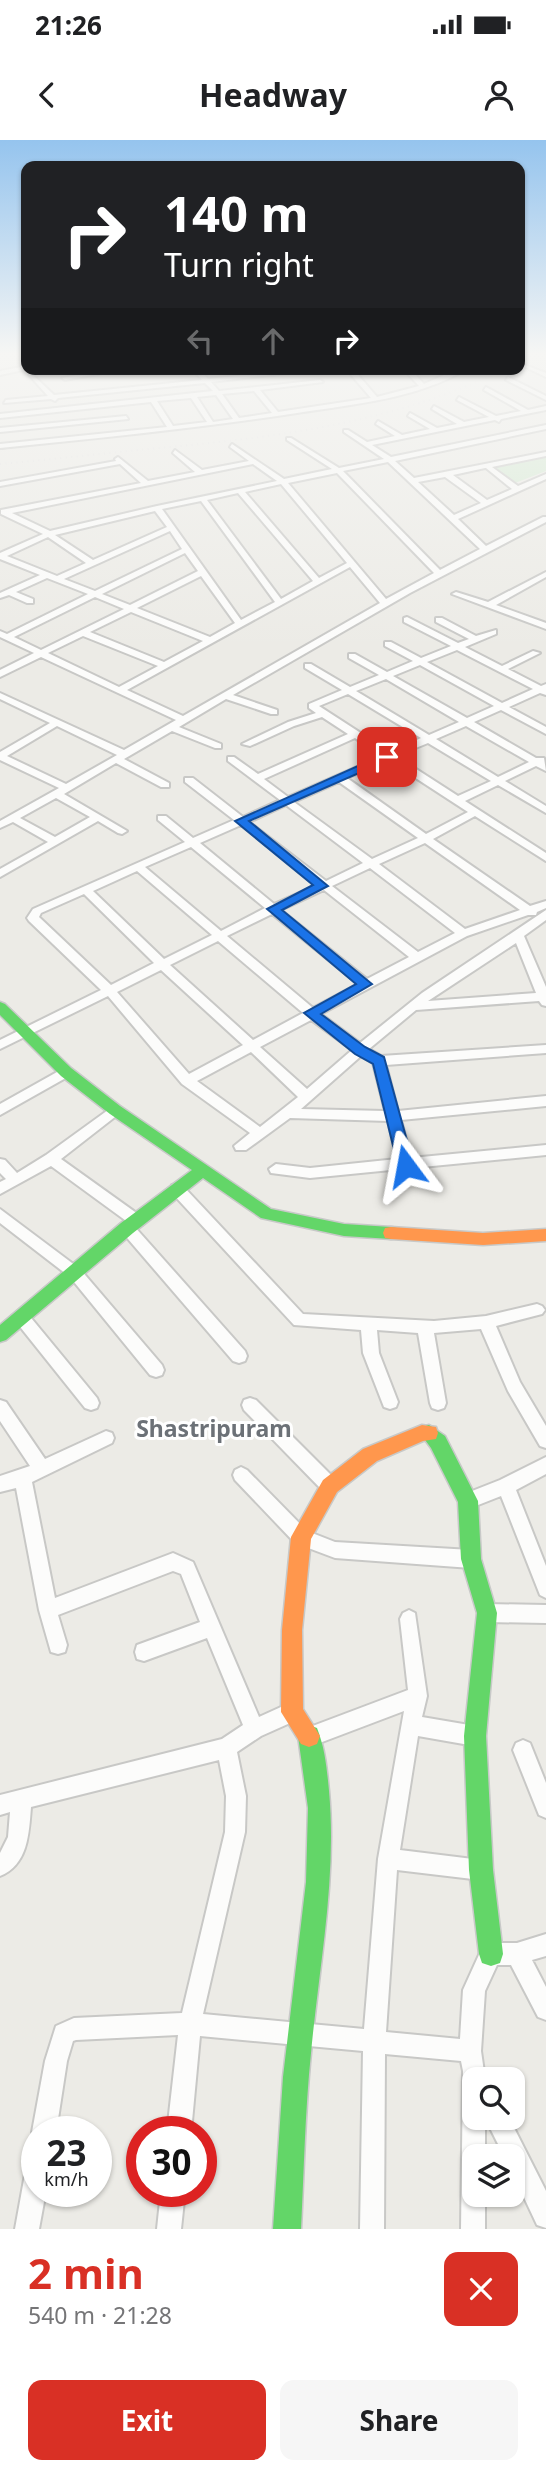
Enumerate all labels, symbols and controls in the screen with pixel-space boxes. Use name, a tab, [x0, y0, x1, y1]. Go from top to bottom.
text: 21:26	[35, 7, 102, 43]
text: Headway	[199, 73, 347, 116]
icon: back	[28, 76, 66, 114]
icon: person	[480, 76, 518, 114]
text: 140 m	[164, 180, 309, 246]
icon: right	[49, 189, 140, 280]
text: Turn right	[164, 243, 314, 286]
icon: left	[181, 322, 219, 360]
icon: ahead	[254, 322, 292, 360]
icon: right	[327, 322, 365, 360]
pin	[357, 727, 417, 787]
icon: arrive	[368, 738, 406, 776]
position arrow	[369, 1129, 443, 1203]
district label: Shastripuram	[136, 1412, 292, 1444]
map controls	[462, 2067, 525, 2207]
button: search	[462, 2067, 525, 2130]
speed limit sign: 30	[126, 2116, 217, 2207]
text: 23	[46, 2129, 87, 2176]
button: layers	[462, 2144, 525, 2207]
text: km/h	[44, 2167, 89, 2191]
text: 2 min	[28, 2244, 144, 2301]
button: close	[444, 2252, 518, 2326]
text: 540 m · 21:28	[28, 2299, 172, 2331]
button: Exit	[28, 2380, 266, 2460]
button: Share	[280, 2380, 518, 2460]

